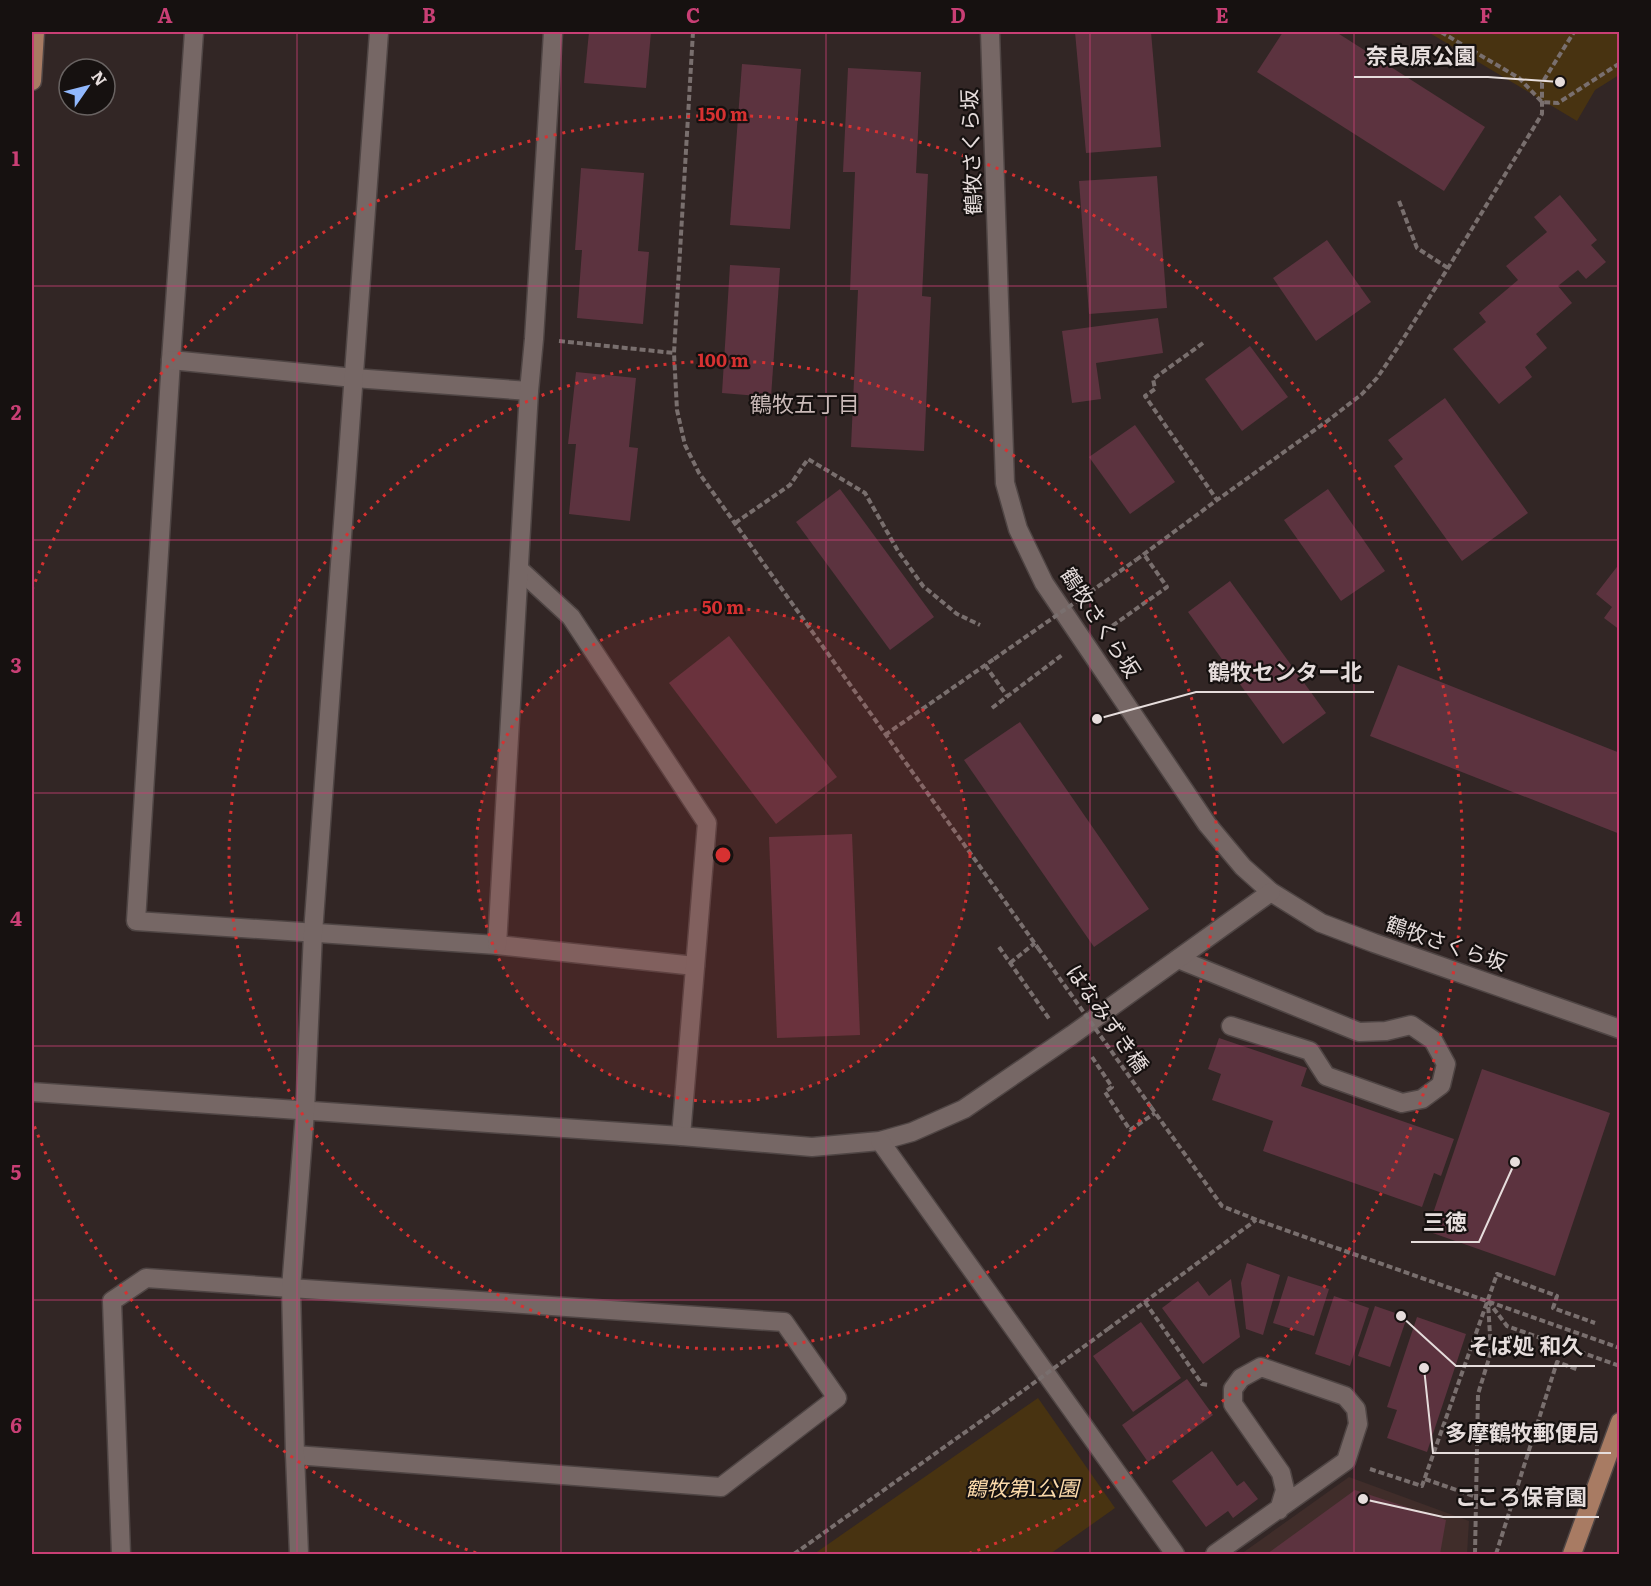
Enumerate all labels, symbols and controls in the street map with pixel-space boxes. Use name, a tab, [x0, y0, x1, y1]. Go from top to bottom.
text: A	[157, 0, 173, 29]
text: B	[422, 0, 436, 29]
text: C	[686, 0, 700, 29]
text: D	[950, 0, 966, 29]
text: E	[1215, 0, 1229, 29]
text: F	[1480, 0, 1493, 29]
callout: 奈良原公園	[1354, 37, 1488, 77]
text: 奈良原公園	[1366, 38, 1476, 71]
north arrow	[57, 57, 117, 117]
text: N	[86, 65, 114, 90]
street label: 鶴牧さくら坂	[952, 89, 987, 216]
text: 150 m	[698, 100, 748, 127]
text: 1	[12, 142, 20, 172]
text: 100 m	[697, 346, 749, 373]
district label: 鶴牧五丁目	[750, 386, 860, 419]
text: 2	[11, 396, 22, 426]
street label: 鶴牧さくら坂	[1055, 560, 1149, 683]
text: 50 m	[702, 593, 744, 620]
text: 3	[10, 649, 22, 679]
callout: 鶴牧センター北	[1196, 652, 1374, 692]
text: 鶴牧センター北	[1208, 654, 1362, 687]
centre of rings	[713, 845, 733, 865]
text: 4	[10, 902, 22, 932]
street label: 鶴牧さくら坂	[1382, 906, 1511, 977]
street label: はなみずき橋	[1060, 957, 1158, 1078]
text: 5	[11, 1156, 22, 1186]
callout: 三徳	[1411, 1202, 1479, 1242]
text: 三徳	[1423, 1204, 1467, 1237]
callout: そば処 和久	[1456, 1326, 1595, 1366]
text: そば処 和久	[1469, 1328, 1583, 1361]
text: 6	[10, 1409, 22, 1439]
callout: 多摩鶴牧郵便局	[1433, 1413, 1611, 1453]
text: 多摩鶴牧郵便局	[1445, 1415, 1599, 1448]
park label: 鶴牧第1公園	[965, 1471, 1081, 1502]
callout: こころ保育園	[1443, 1477, 1599, 1517]
text: こころ保育園	[1455, 1479, 1587, 1512]

